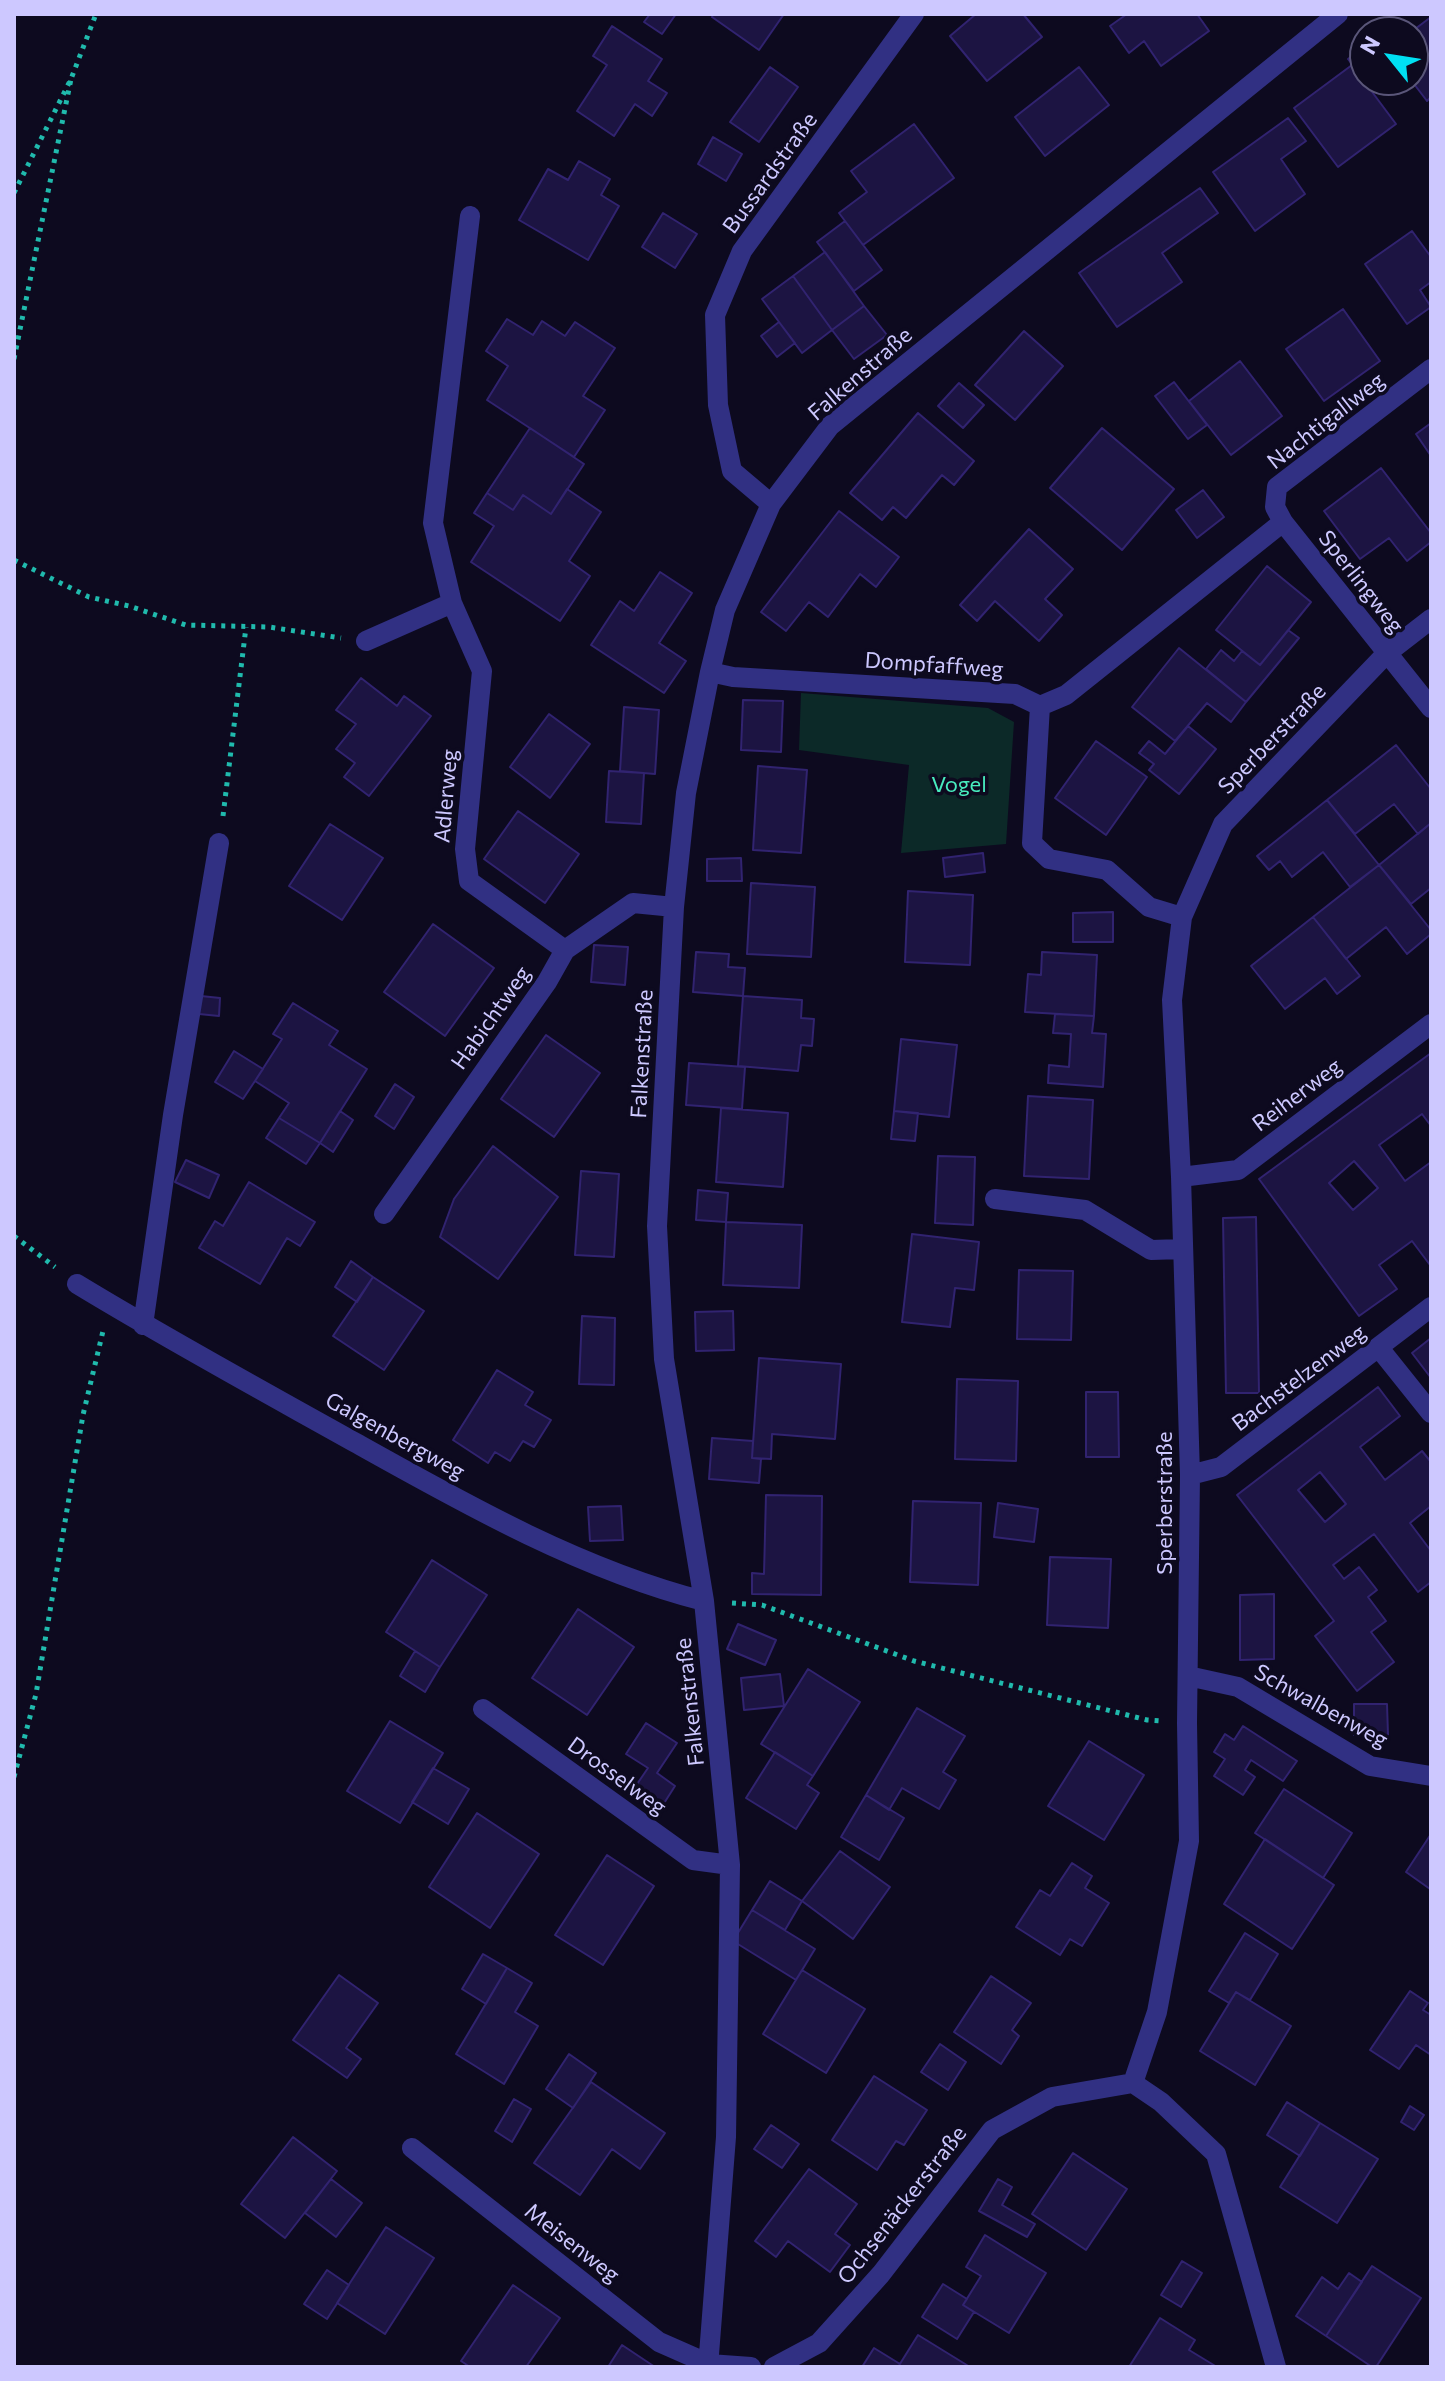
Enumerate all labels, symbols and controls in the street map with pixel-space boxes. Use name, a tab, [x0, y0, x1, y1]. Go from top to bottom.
north arrow	[1349, 16, 1429, 96]
text: N	[1354, 31, 1385, 59]
street label: Bussardstraße	[717, 107, 823, 239]
street label: Falkenstraße	[803, 322, 917, 426]
street label: Nachtigallweg	[1262, 367, 1390, 475]
street label: Sperlingweg	[1313, 525, 1409, 639]
street label: Dompfaffweg	[864, 647, 1004, 683]
street label: Sperberstraße	[1213, 678, 1331, 800]
street label: Adlerweg	[429, 748, 463, 844]
park label: Vogel	[931, 772, 987, 798]
street label: Habichtweg	[446, 961, 536, 1075]
street label: Falkenstraße	[625, 989, 659, 1119]
street label: Reiherweg	[1247, 1053, 1347, 1137]
street label: Bachstelzenweg	[1227, 1319, 1371, 1437]
street label: Galgenbergweg	[321, 1387, 469, 1485]
street label: Sperberstraße	[1152, 1431, 1178, 1575]
street label: Falkenstraße	[670, 1637, 710, 1767]
street label: Schwalbenweg	[1250, 1658, 1392, 1754]
street label: Drosselweg	[563, 1731, 671, 1821]
street label: Ochsenäckerstraße	[832, 2121, 972, 2289]
street label: Meisenweg	[519, 2198, 625, 2288]

